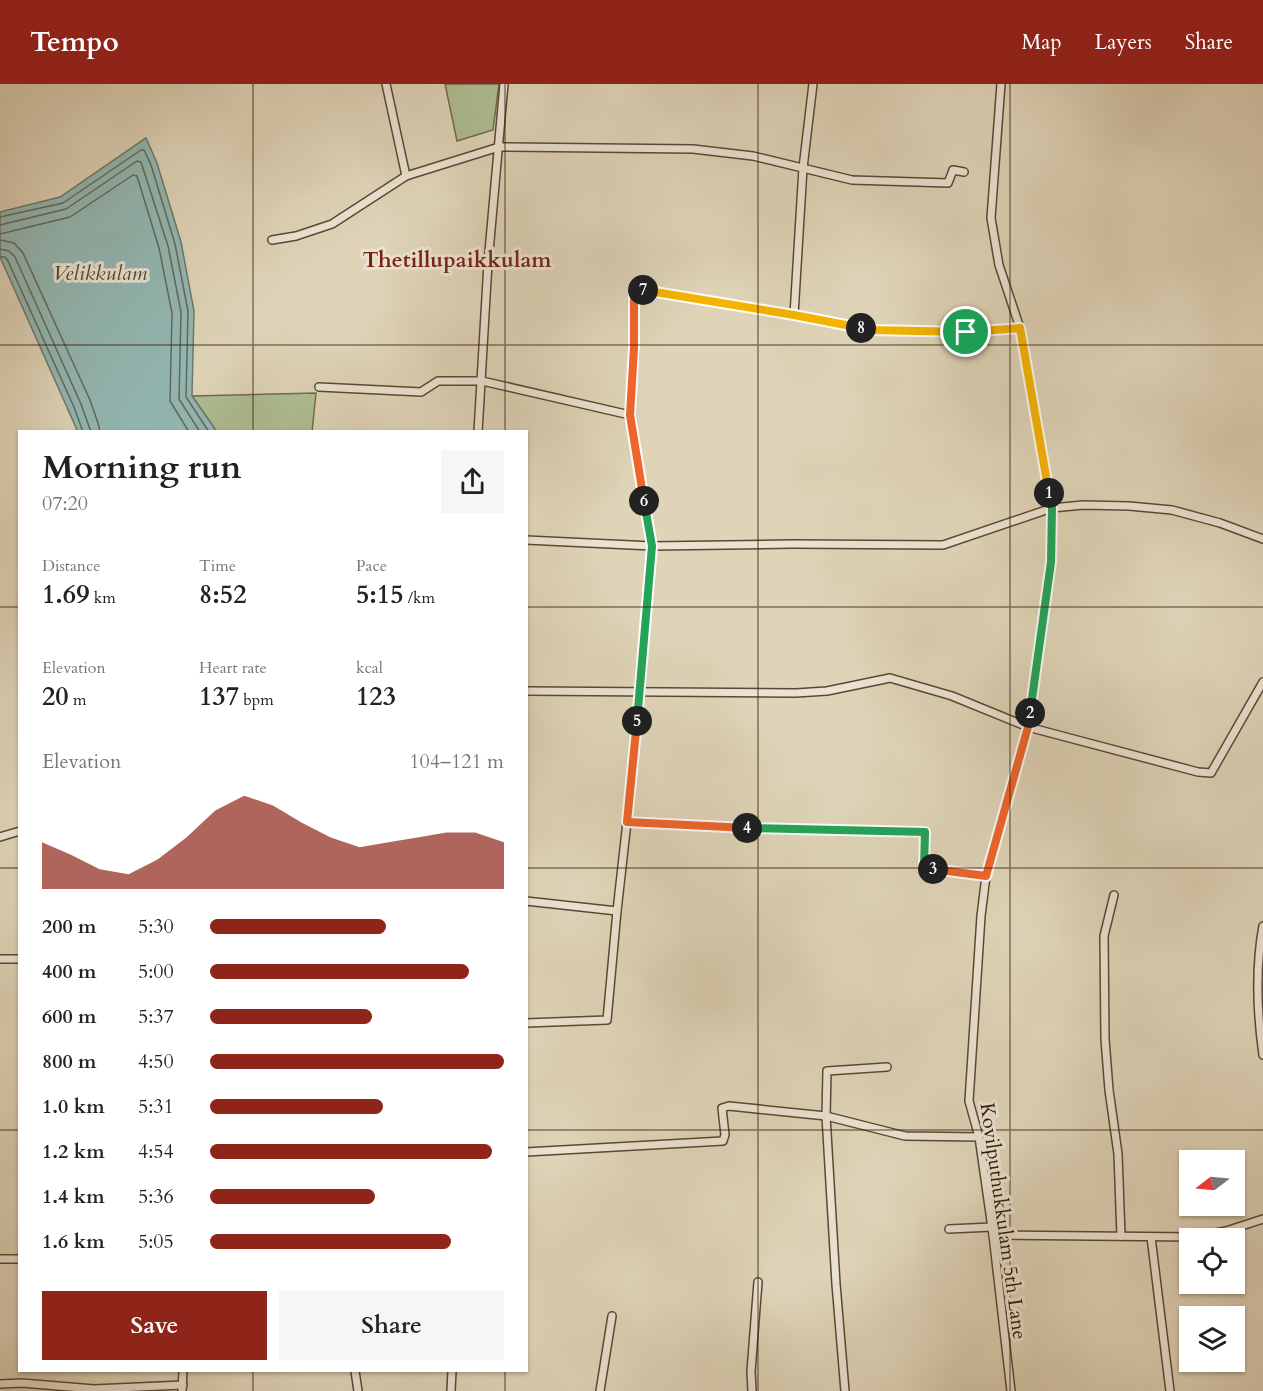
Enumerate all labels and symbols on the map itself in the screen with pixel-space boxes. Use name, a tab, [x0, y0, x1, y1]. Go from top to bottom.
district label: Thetillupaikkulam	[362, 245, 552, 275]
water label: Velikkulam	[53, 259, 147, 288]
pin: 7	[628, 275, 658, 305]
pin	[940, 306, 991, 357]
pin: 8	[846, 313, 876, 343]
pin: 1	[1034, 478, 1064, 508]
pin: 6	[629, 486, 659, 516]
pin: 2	[1015, 698, 1045, 728]
pin: 5	[622, 706, 652, 736]
pin: 4	[732, 813, 762, 843]
pin: 3	[918, 854, 948, 884]
street label: Kovilputhukkulam 5th Lane	[974, 1101, 1033, 1341]
north arrow	[1179, 1150, 1245, 1216]

